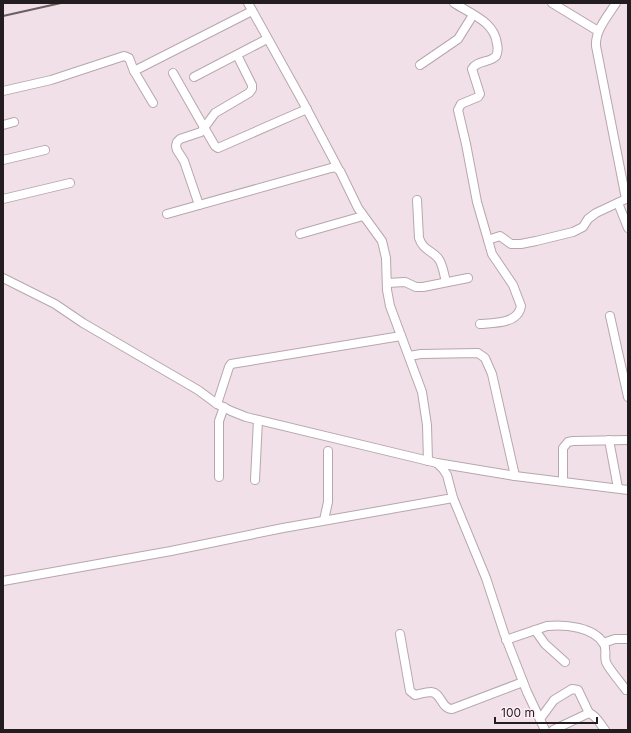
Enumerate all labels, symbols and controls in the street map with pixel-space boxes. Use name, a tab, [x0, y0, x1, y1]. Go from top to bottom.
scale bar	[495, 699, 597, 725]
text: 100 m	[501, 705, 535, 720]

